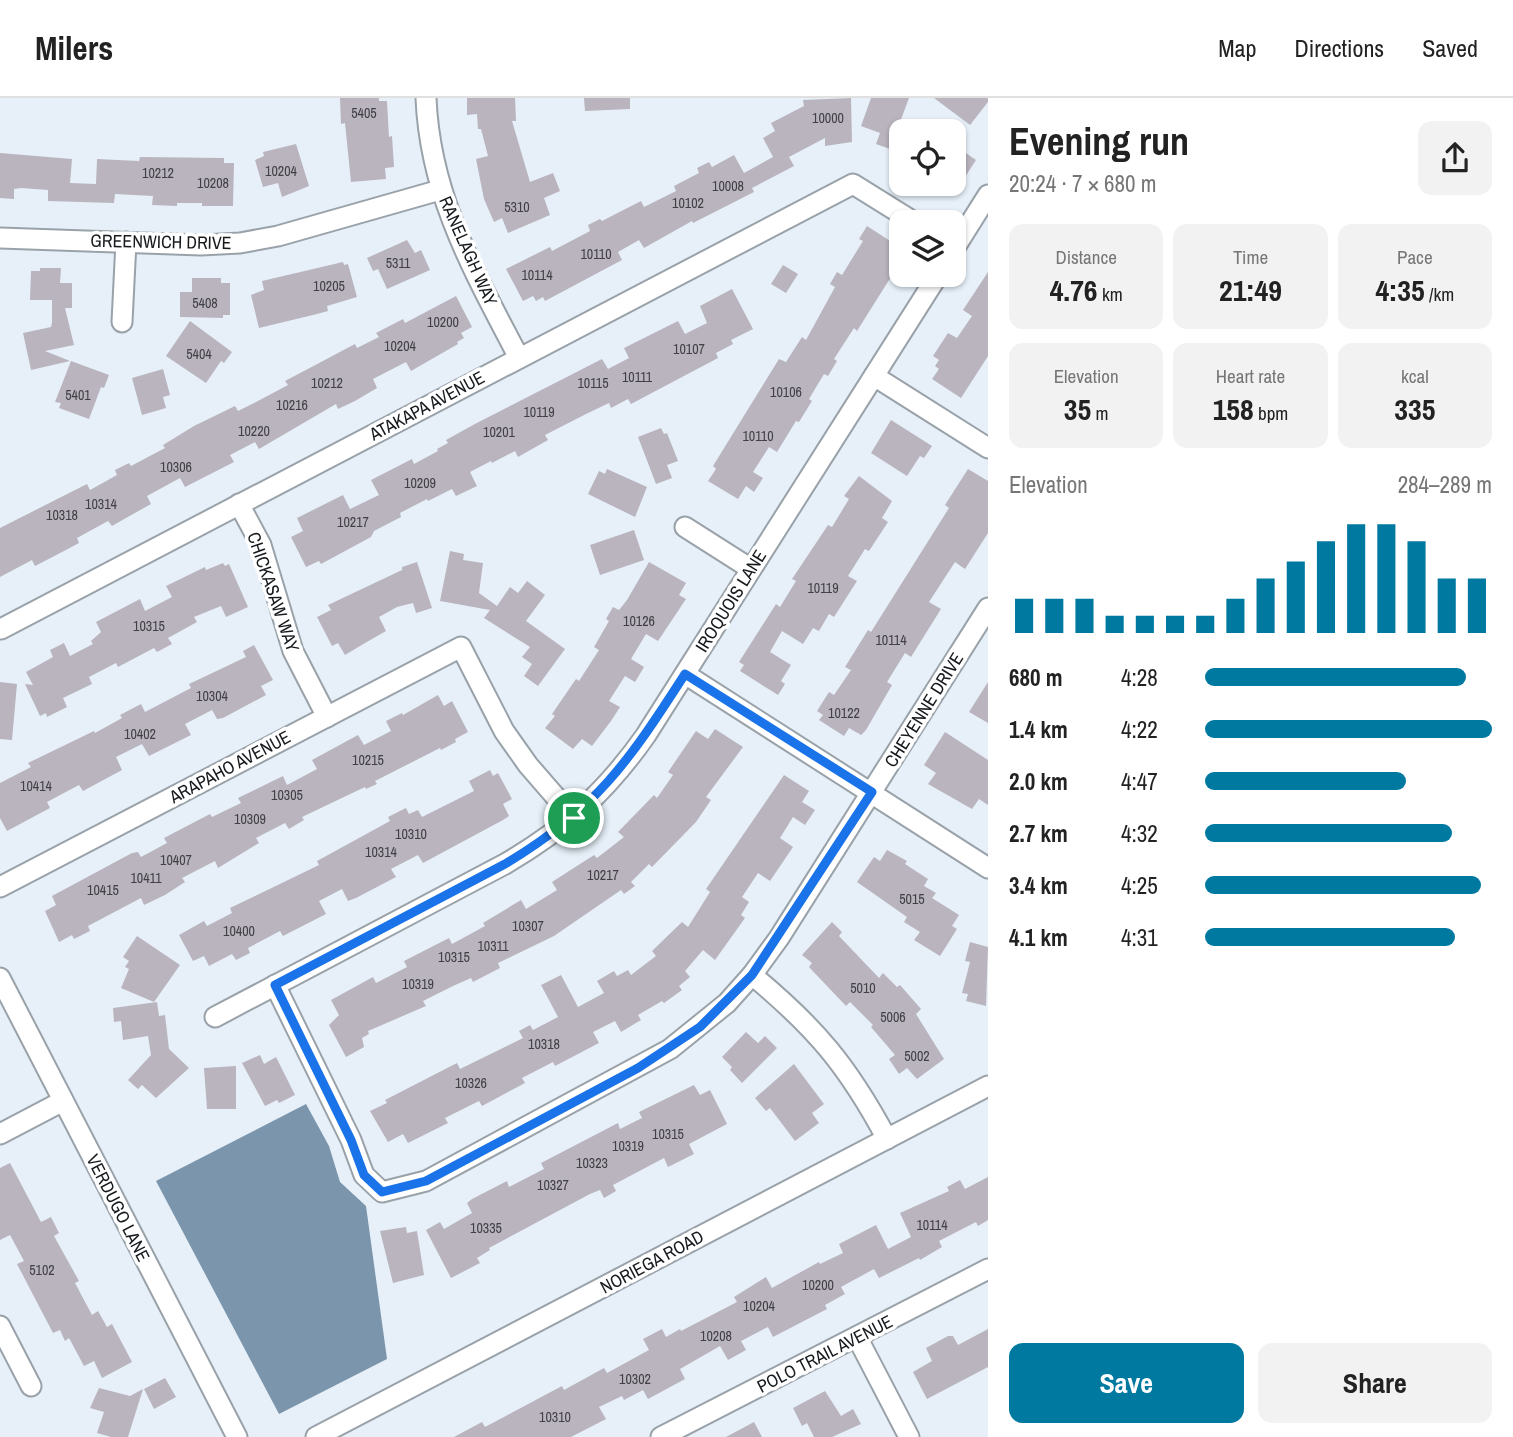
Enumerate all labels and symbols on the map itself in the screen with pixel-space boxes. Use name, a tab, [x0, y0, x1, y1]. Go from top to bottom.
house number: 5405	[351, 104, 377, 122]
house number: 10000	[812, 109, 844, 127]
house number: 10204	[265, 162, 298, 180]
house number: 10212	[142, 164, 174, 182]
house number: 10208	[197, 174, 229, 192]
house number: 10008	[712, 177, 744, 195]
street label: RANELAGH WAY	[433, 192, 504, 310]
house number: 10102	[672, 194, 704, 212]
house number: 5310	[504, 198, 530, 216]
street label: GREENWICH DRIVE	[90, 228, 232, 255]
house number: 10110	[580, 245, 612, 263]
house number: 5311	[386, 254, 411, 272]
house number: 10114	[521, 266, 553, 284]
house number: 10205	[313, 277, 345, 295]
house number: 5408	[192, 294, 218, 312]
house number: 10200	[427, 313, 459, 331]
house number: 10204	[384, 337, 417, 355]
house number: 10107	[673, 340, 705, 358]
house number: 5404	[186, 345, 212, 363]
street label: ATAKAPA AVENUE	[364, 365, 489, 447]
house number: 10111	[622, 368, 653, 386]
house number: 10212	[311, 374, 343, 392]
house number: 10115	[577, 374, 609, 392]
house number: 10106	[770, 383, 802, 401]
house number: 5401	[65, 386, 91, 404]
house number: 10216	[276, 396, 308, 414]
house number: 10119	[523, 403, 555, 421]
house number: 10220	[238, 422, 270, 440]
house number: 10201	[483, 423, 516, 441]
house number: 10110	[742, 427, 774, 445]
house number: 10306	[160, 458, 192, 476]
house number: 10209	[404, 474, 436, 492]
house number: 10314	[85, 495, 118, 513]
house number: 10318	[46, 506, 78, 524]
house number: 10217	[337, 513, 369, 531]
street label: CHICKASAW WAY	[241, 529, 306, 655]
street label: IROQUOIS LANE	[689, 545, 772, 657]
house number: 10119	[807, 579, 839, 597]
house number: 10126	[623, 612, 655, 630]
house number: 10315	[133, 617, 165, 635]
house number: 10114	[875, 631, 907, 649]
street label: CHEYENNE DRIVE	[878, 647, 969, 772]
house number: 10304	[196, 687, 229, 705]
house number: 10122	[828, 704, 860, 722]
street label: ARAPAHO AVENUE	[164, 724, 295, 810]
house number: 10402	[124, 725, 156, 743]
house number: 10215	[352, 751, 384, 769]
house number: 10414	[20, 777, 53, 795]
house number: 10305	[271, 786, 303, 804]
pin	[544, 788, 604, 848]
house number: 10309	[234, 810, 266, 828]
house number: 10310	[395, 825, 427, 843]
house number: 10314	[365, 843, 398, 861]
house number: 10407	[160, 851, 192, 869]
house number: 10217	[587, 866, 619, 884]
house number: 10411	[130, 869, 162, 887]
house number: 10415	[87, 881, 119, 899]
house number: 5015	[899, 890, 925, 908]
house number: 10307	[512, 917, 544, 935]
house number: 10400	[223, 922, 255, 940]
house number: 10311	[477, 937, 509, 955]
house number: 10315	[438, 948, 470, 966]
house number: 10319	[402, 975, 434, 993]
house number: 5010	[850, 979, 876, 997]
house number: 5006	[880, 1008, 906, 1026]
house number: 10318	[528, 1035, 560, 1053]
house number: 5002	[904, 1047, 930, 1065]
house number: 10326	[455, 1074, 487, 1092]
house number: 10315	[652, 1125, 684, 1143]
house number: 10319	[612, 1137, 644, 1155]
street label: VERDUGO LANE	[81, 1150, 156, 1266]
house number: 10323	[576, 1154, 608, 1172]
house number: 10327	[537, 1176, 569, 1194]
house number: 10114	[916, 1216, 948, 1234]
house number: 10335	[470, 1219, 502, 1237]
street label: NORIEGA ROAD	[596, 1224, 708, 1299]
house number: 5102	[29, 1261, 55, 1279]
house number: 10200	[802, 1276, 834, 1294]
house number: 10204	[743, 1297, 776, 1315]
street label: POLO TRAIL AVENUE	[753, 1309, 897, 1399]
house number: 10208	[700, 1327, 732, 1345]
house number: 10302	[619, 1370, 651, 1388]
house number: 10310	[539, 1408, 571, 1426]

